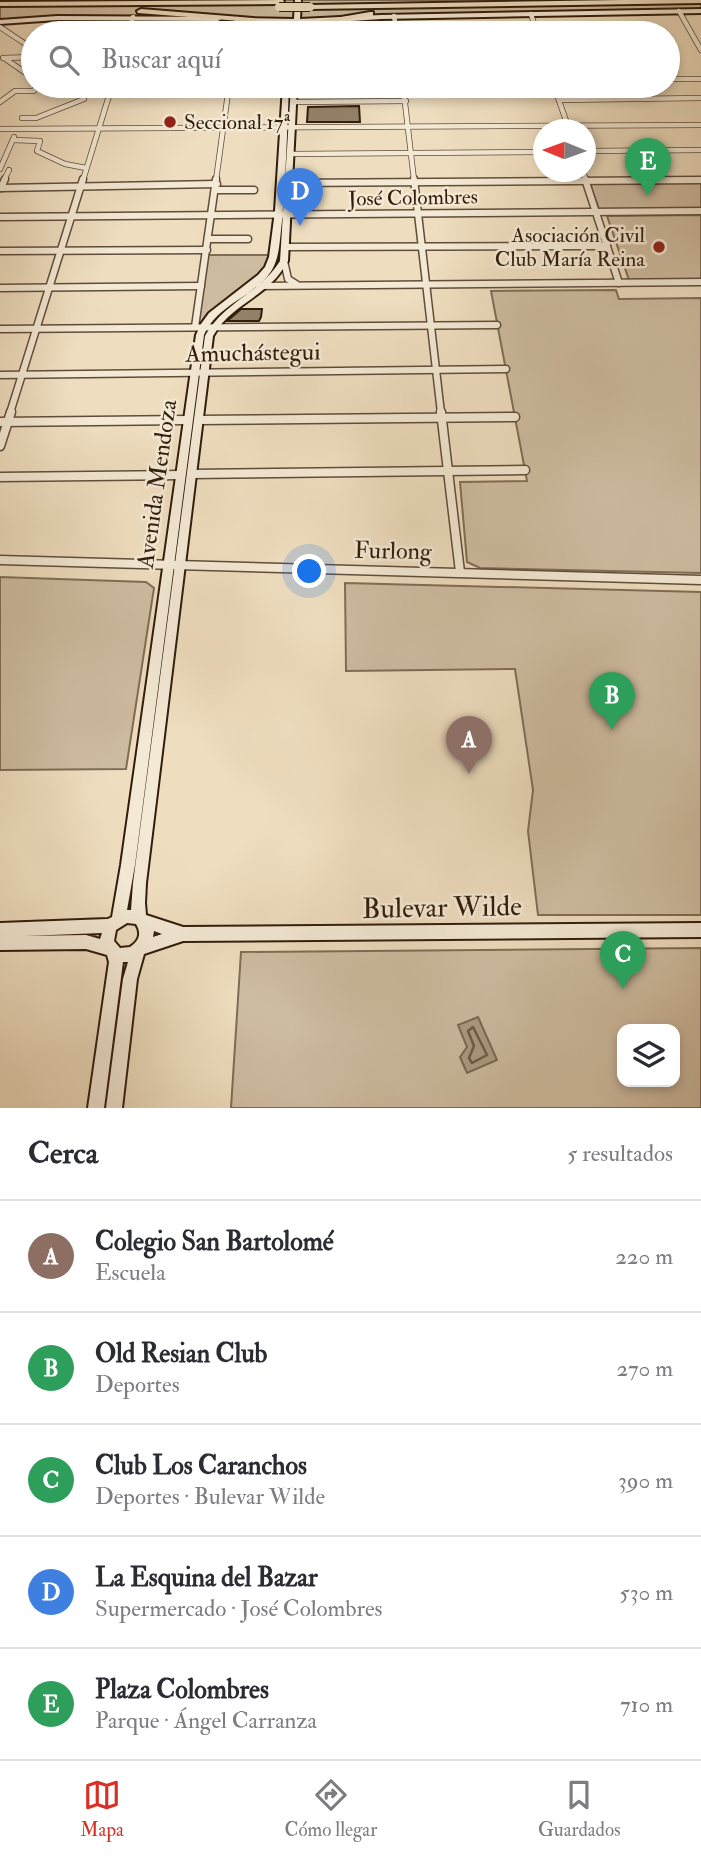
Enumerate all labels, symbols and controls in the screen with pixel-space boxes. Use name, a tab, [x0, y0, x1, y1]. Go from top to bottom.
search box	[21, 21, 680, 98]
icon: search	[45, 41, 83, 79]
text: Buscar aquí	[101, 44, 221, 76]
place label: Seccional 17ª	[184, 109, 291, 136]
marker: Seccional 17ª	[162, 114, 178, 130]
north arrow	[533, 119, 596, 182]
pin: E	[625, 138, 671, 196]
pin: D	[277, 168, 323, 226]
street label: José Colombres	[347, 183, 478, 213]
place label: Asociación Civil Club María Reina	[495, 222, 646, 273]
marker: Asociación Civil Club María Reina	[651, 239, 667, 255]
street label: Amuchástegui	[184, 336, 321, 370]
street label: Avenida Mendoza	[130, 396, 184, 571]
street label: Furlong	[354, 535, 433, 567]
your location	[292, 554, 326, 588]
pin: B	[589, 672, 635, 730]
pin: A	[446, 716, 492, 774]
street label: Bulevar Wilde	[362, 889, 523, 927]
pin: C	[600, 931, 646, 989]
map controls	[617, 1024, 680, 1087]
button: layers	[617, 1024, 680, 1087]
text: Cerca	[28, 1135, 98, 1172]
text: 5 resultados	[567, 1139, 673, 1168]
text: Colegio San Bartolomé	[95, 1226, 334, 1258]
text: A	[44, 1242, 58, 1271]
text: 220 m	[615, 1242, 673, 1271]
text: Escuela	[95, 1258, 166, 1287]
text: Old Resian Club	[95, 1338, 267, 1370]
text: B	[43, 1354, 59, 1383]
text: 270 m	[616, 1354, 673, 1383]
text: Deportes	[95, 1370, 180, 1399]
text: Club Los Caranchos	[95, 1450, 307, 1482]
text: C	[43, 1466, 59, 1495]
text: 390 m	[618, 1466, 673, 1495]
text: Deportes · Bulevar Wilde	[95, 1482, 325, 1511]
text: La Esquina del Bazar	[95, 1562, 318, 1594]
text: D	[42, 1578, 60, 1607]
text: 530 m	[620, 1578, 673, 1607]
text: Supermercado · José Colombres	[95, 1594, 382, 1623]
text: Plaza Colombres	[95, 1674, 269, 1706]
text: E	[43, 1690, 59, 1719]
text: 710 m	[620, 1690, 673, 1719]
text: Parque · Ángel Carranza	[95, 1706, 317, 1735]
tab: Mapa	[80, 1776, 124, 1842]
tab: Cómo llegar	[284, 1776, 377, 1842]
tab: Guardados	[538, 1776, 621, 1842]

